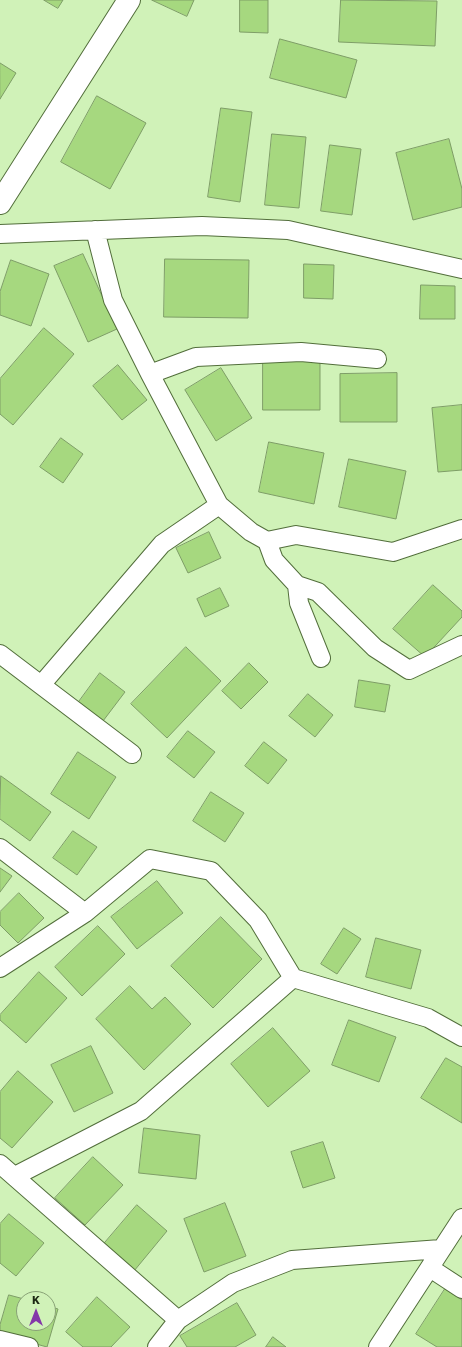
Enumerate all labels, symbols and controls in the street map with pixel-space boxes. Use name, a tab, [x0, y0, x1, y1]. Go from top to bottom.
north arrow	[16, 1291, 56, 1331]
text: K	[32, 1293, 40, 1306]

